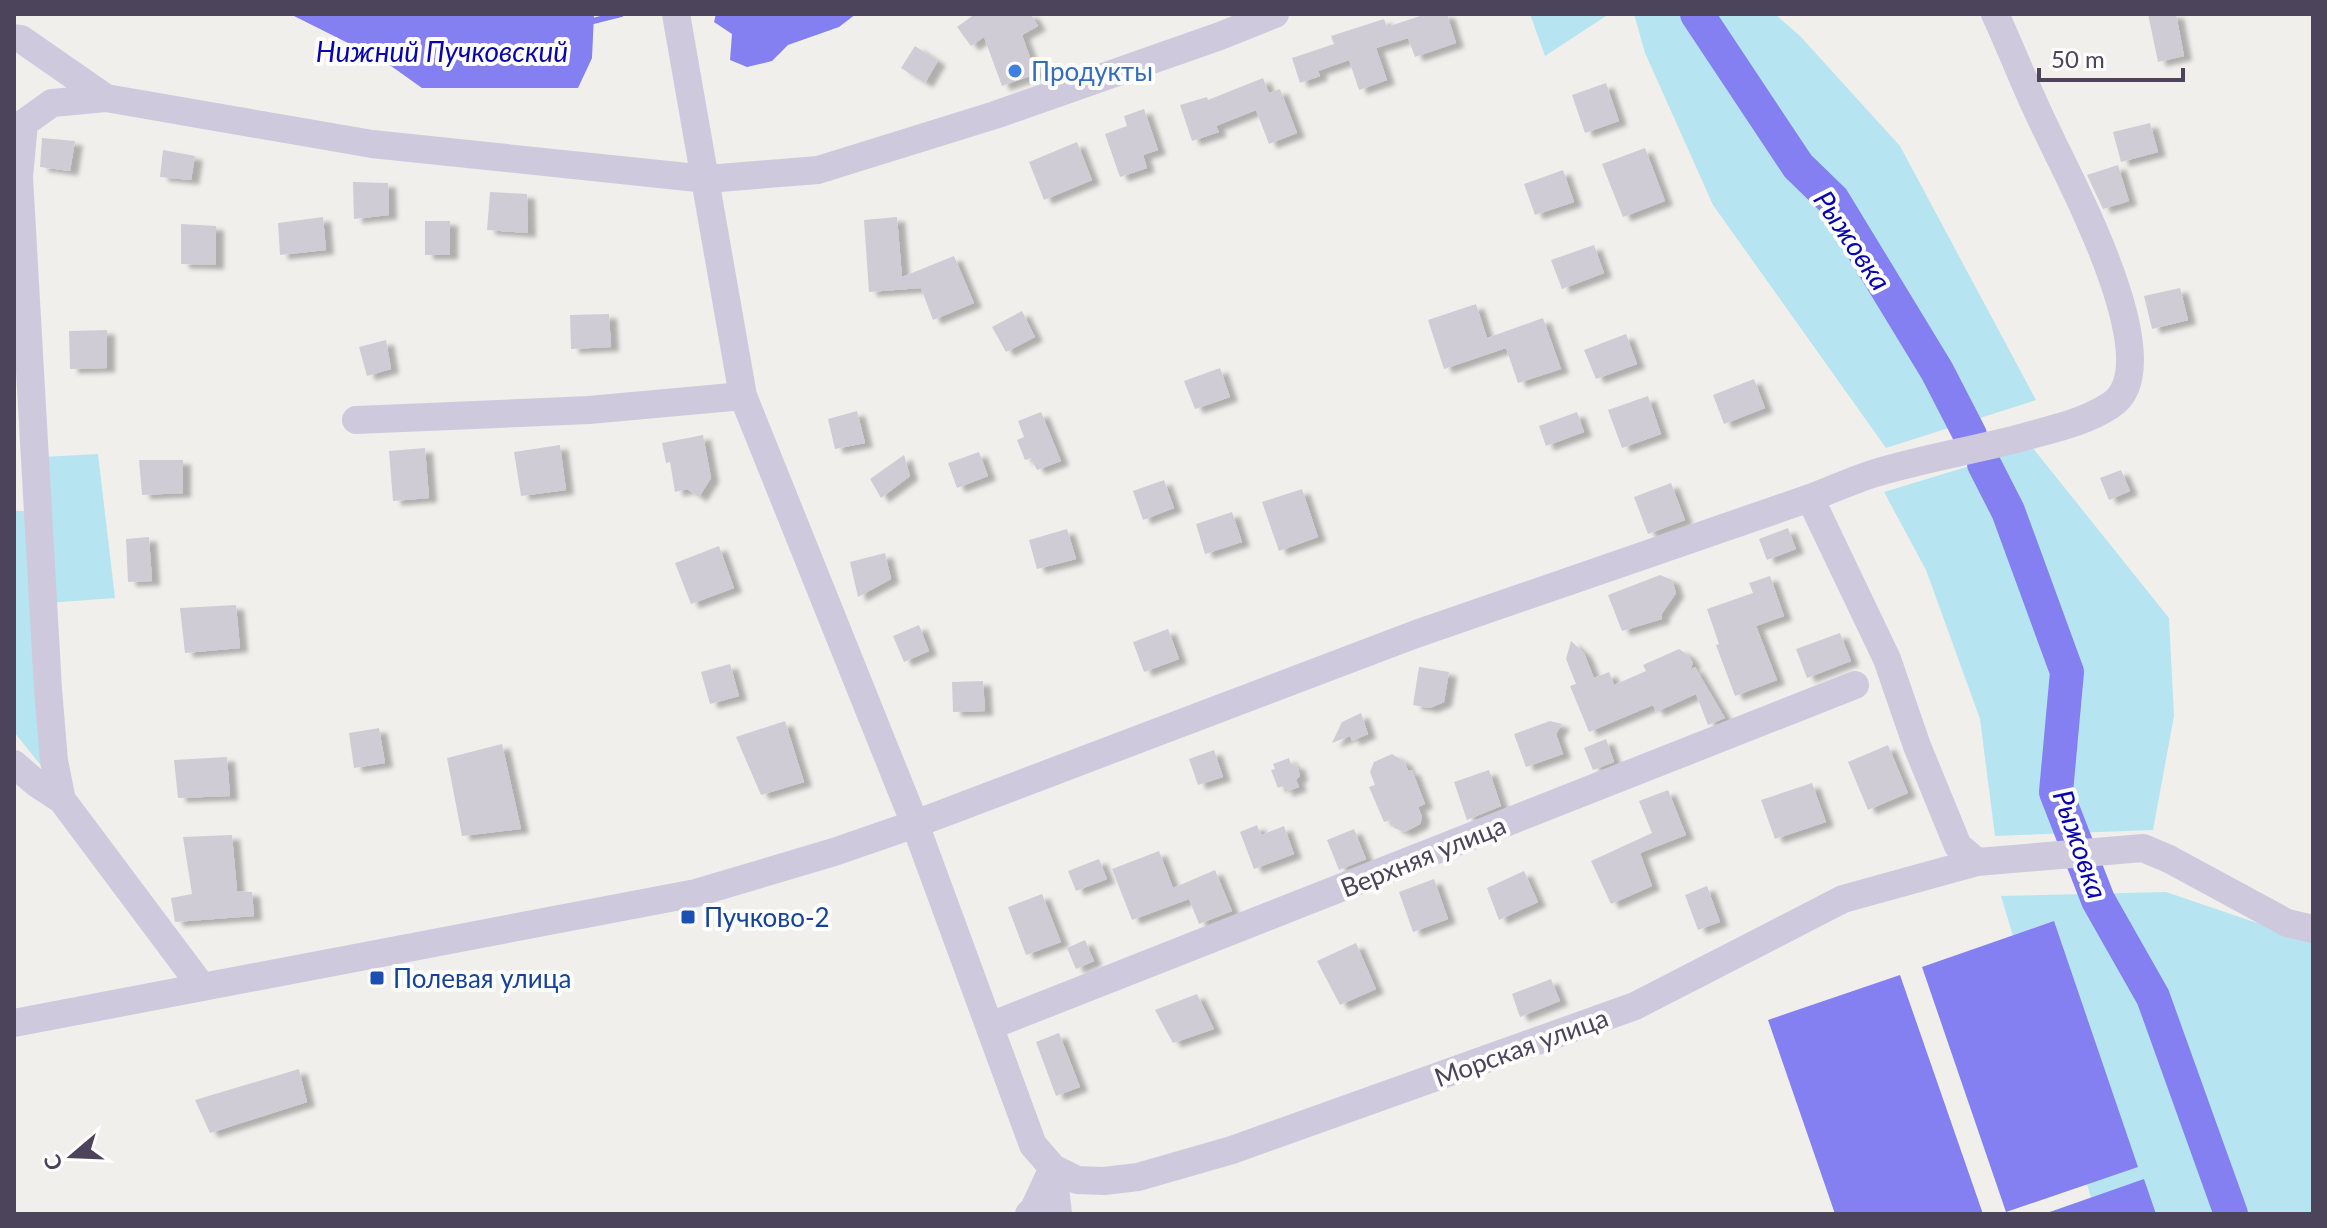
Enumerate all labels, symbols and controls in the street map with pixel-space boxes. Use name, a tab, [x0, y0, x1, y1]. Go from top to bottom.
scale bar	[2039, 32, 2183, 82]
water label: Нижний Пучковский	[316, 34, 568, 68]
text: 50 m	[2051, 44, 2105, 73]
place label: Продукты	[1031, 55, 1153, 87]
marker: Продукты	[1006, 62, 1024, 80]
water label: Рыжовка	[1807, 184, 1899, 296]
water label: Рыжовка	[2047, 785, 2115, 903]
street label: Верхняя улица	[1336, 808, 1510, 904]
place label: Пучково-2	[704, 901, 830, 933]
marker: Пучково-2	[679, 908, 697, 926]
place label: Полевая улица	[393, 962, 571, 994]
marker: Полевая улица	[368, 969, 386, 987]
street label: Морская улица	[1430, 1001, 1612, 1093]
north arrow	[32, 1116, 112, 1196]
text: С	[37, 1151, 68, 1174]

